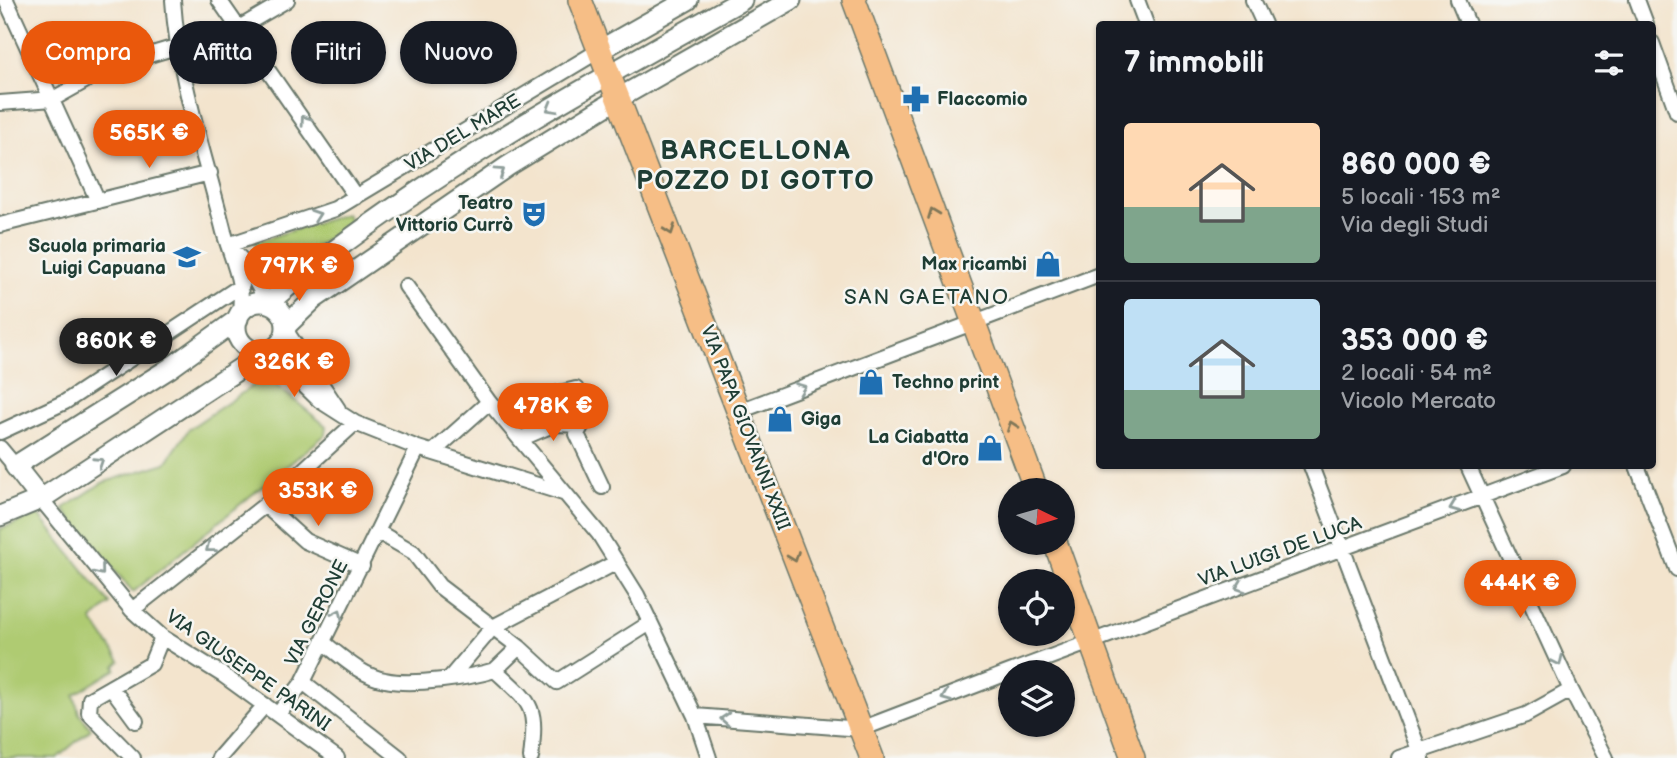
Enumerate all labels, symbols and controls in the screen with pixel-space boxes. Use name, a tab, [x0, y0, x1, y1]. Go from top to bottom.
chip: Compra	[21, 21, 155, 84]
chip: Affitta	[169, 21, 277, 84]
chip: Filtri	[291, 21, 386, 84]
chip: Nuovo	[400, 21, 517, 84]
icon: filters	[1590, 44, 1628, 82]
text: 7 immobili	[1124, 45, 1264, 81]
pharmacy icon: Flaccomio	[901, 84, 931, 114]
place label: Flaccomio	[937, 88, 1028, 111]
street label: VIA DEL MARE	[401, 89, 525, 177]
one-way arrow	[545, 100, 558, 113]
pin: 565K €	[92, 110, 206, 170]
one-way arrow	[301, 115, 313, 128]
text: 565K €	[109, 119, 189, 147]
district label: BARCELLONA POZZO DI GOTTO	[636, 136, 876, 197]
text: 860 000 €	[1341, 147, 1491, 183]
icon: home	[1180, 151, 1264, 235]
one-way arrow	[492, 167, 505, 180]
text: 5 locali · 153 m²	[1341, 183, 1501, 211]
place label: Teatro Vittorio Currò	[396, 192, 513, 237]
theatre icon: Teatro Vittorio Currò	[519, 199, 549, 229]
one-way arrow	[927, 207, 941, 219]
one-way arrow	[309, 209, 321, 223]
text: Via degli Studi	[1341, 211, 1488, 239]
one-way arrow	[661, 224, 675, 236]
place label: Scuola primaria Luigi Capuana	[28, 235, 166, 280]
school or university icon: Scuola primaria Luigi Capuana	[172, 242, 202, 272]
pin: 797K €	[242, 244, 356, 303]
shop icon: Max ricambi	[1033, 249, 1063, 279]
text: 797K €	[260, 252, 338, 280]
place label: Max ricambi	[921, 253, 1027, 276]
district label: SAN GAETANO	[844, 285, 1010, 310]
pin: 860K €	[59, 318, 173, 378]
street label: VIA PAPA GIOVANNI XXIII	[695, 322, 795, 534]
text: 353 000 €	[1341, 323, 1488, 359]
text: 860K €	[75, 327, 157, 355]
icon: home	[1180, 327, 1264, 411]
pin: 326K €	[237, 340, 351, 399]
text: 326K €	[254, 348, 334, 376]
text: 2 locali · 54 m²	[1341, 359, 1492, 387]
shop icon: Techno print	[856, 367, 886, 397]
place label: Techno print	[892, 371, 1000, 394]
one-way arrow	[795, 382, 807, 396]
pin: 478K €	[496, 384, 610, 443]
text: Vicolo Mercato	[1341, 387, 1496, 415]
text: 478K €	[513, 392, 593, 420]
shop icon: Giga	[765, 404, 795, 434]
place label: Giga	[801, 408, 841, 431]
one-way arrow	[1007, 420, 1021, 432]
place label: La Ciabatta d'Oro	[868, 426, 969, 471]
shop icon: La Ciabatta d'Oro	[975, 433, 1005, 463]
one-way arrow	[91, 458, 104, 471]
pin: 353K €	[261, 468, 375, 528]
text: 353K €	[278, 477, 358, 505]
north arrow	[998, 478, 1074, 555]
map controls	[998, 478, 1075, 737]
one-way arrow	[1448, 499, 1460, 513]
street label: VIA LUIGI DE LUCA	[1195, 512, 1365, 592]
one-way arrow	[206, 539, 218, 552]
one-way arrow	[786, 551, 800, 563]
street label: VIA GERONE	[280, 556, 354, 670]
pin: 444K €	[1463, 560, 1577, 620]
one-way arrow	[92, 562, 104, 575]
button: locate	[998, 569, 1075, 646]
text: 444K €	[1480, 569, 1560, 597]
one-way arrow	[1235, 579, 1247, 593]
street label: VIA GIUSEPPE PARINI	[161, 605, 335, 737]
one-way arrow	[330, 609, 344, 621]
one-way arrow	[1550, 654, 1564, 666]
button: layers	[998, 660, 1075, 737]
one-way arrow	[941, 688, 953, 702]
one-way arrow	[719, 712, 730, 727]

